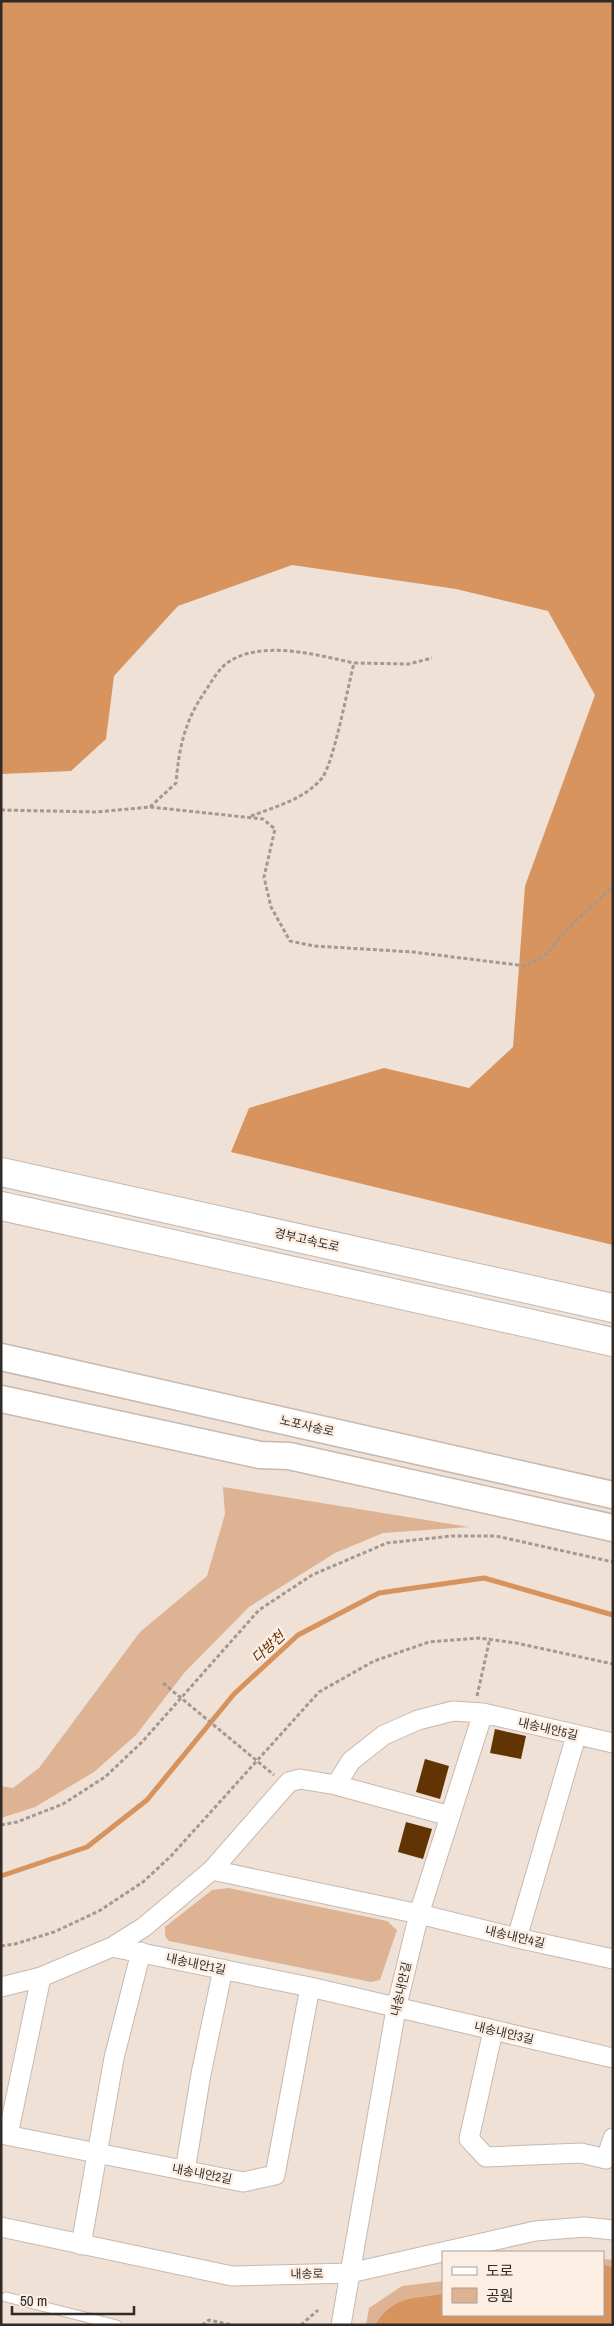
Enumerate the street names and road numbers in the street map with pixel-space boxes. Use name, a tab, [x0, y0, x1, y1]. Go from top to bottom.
street label: 경부고속도로	[273, 1225, 341, 1255]
street label: 노포사송로	[278, 1412, 336, 1440]
street label: 내송내안5길	[517, 1714, 579, 1744]
street label: 내송내안4길	[484, 1922, 546, 1952]
street label: 내송내안1길	[165, 1950, 227, 1978]
street label: 내송내안길	[387, 1960, 415, 2018]
street label: 내송내안3길	[473, 2018, 535, 2048]
street label: 내송내안2길	[171, 2160, 233, 2188]
street label: 내송로	[290, 2266, 324, 2282]

